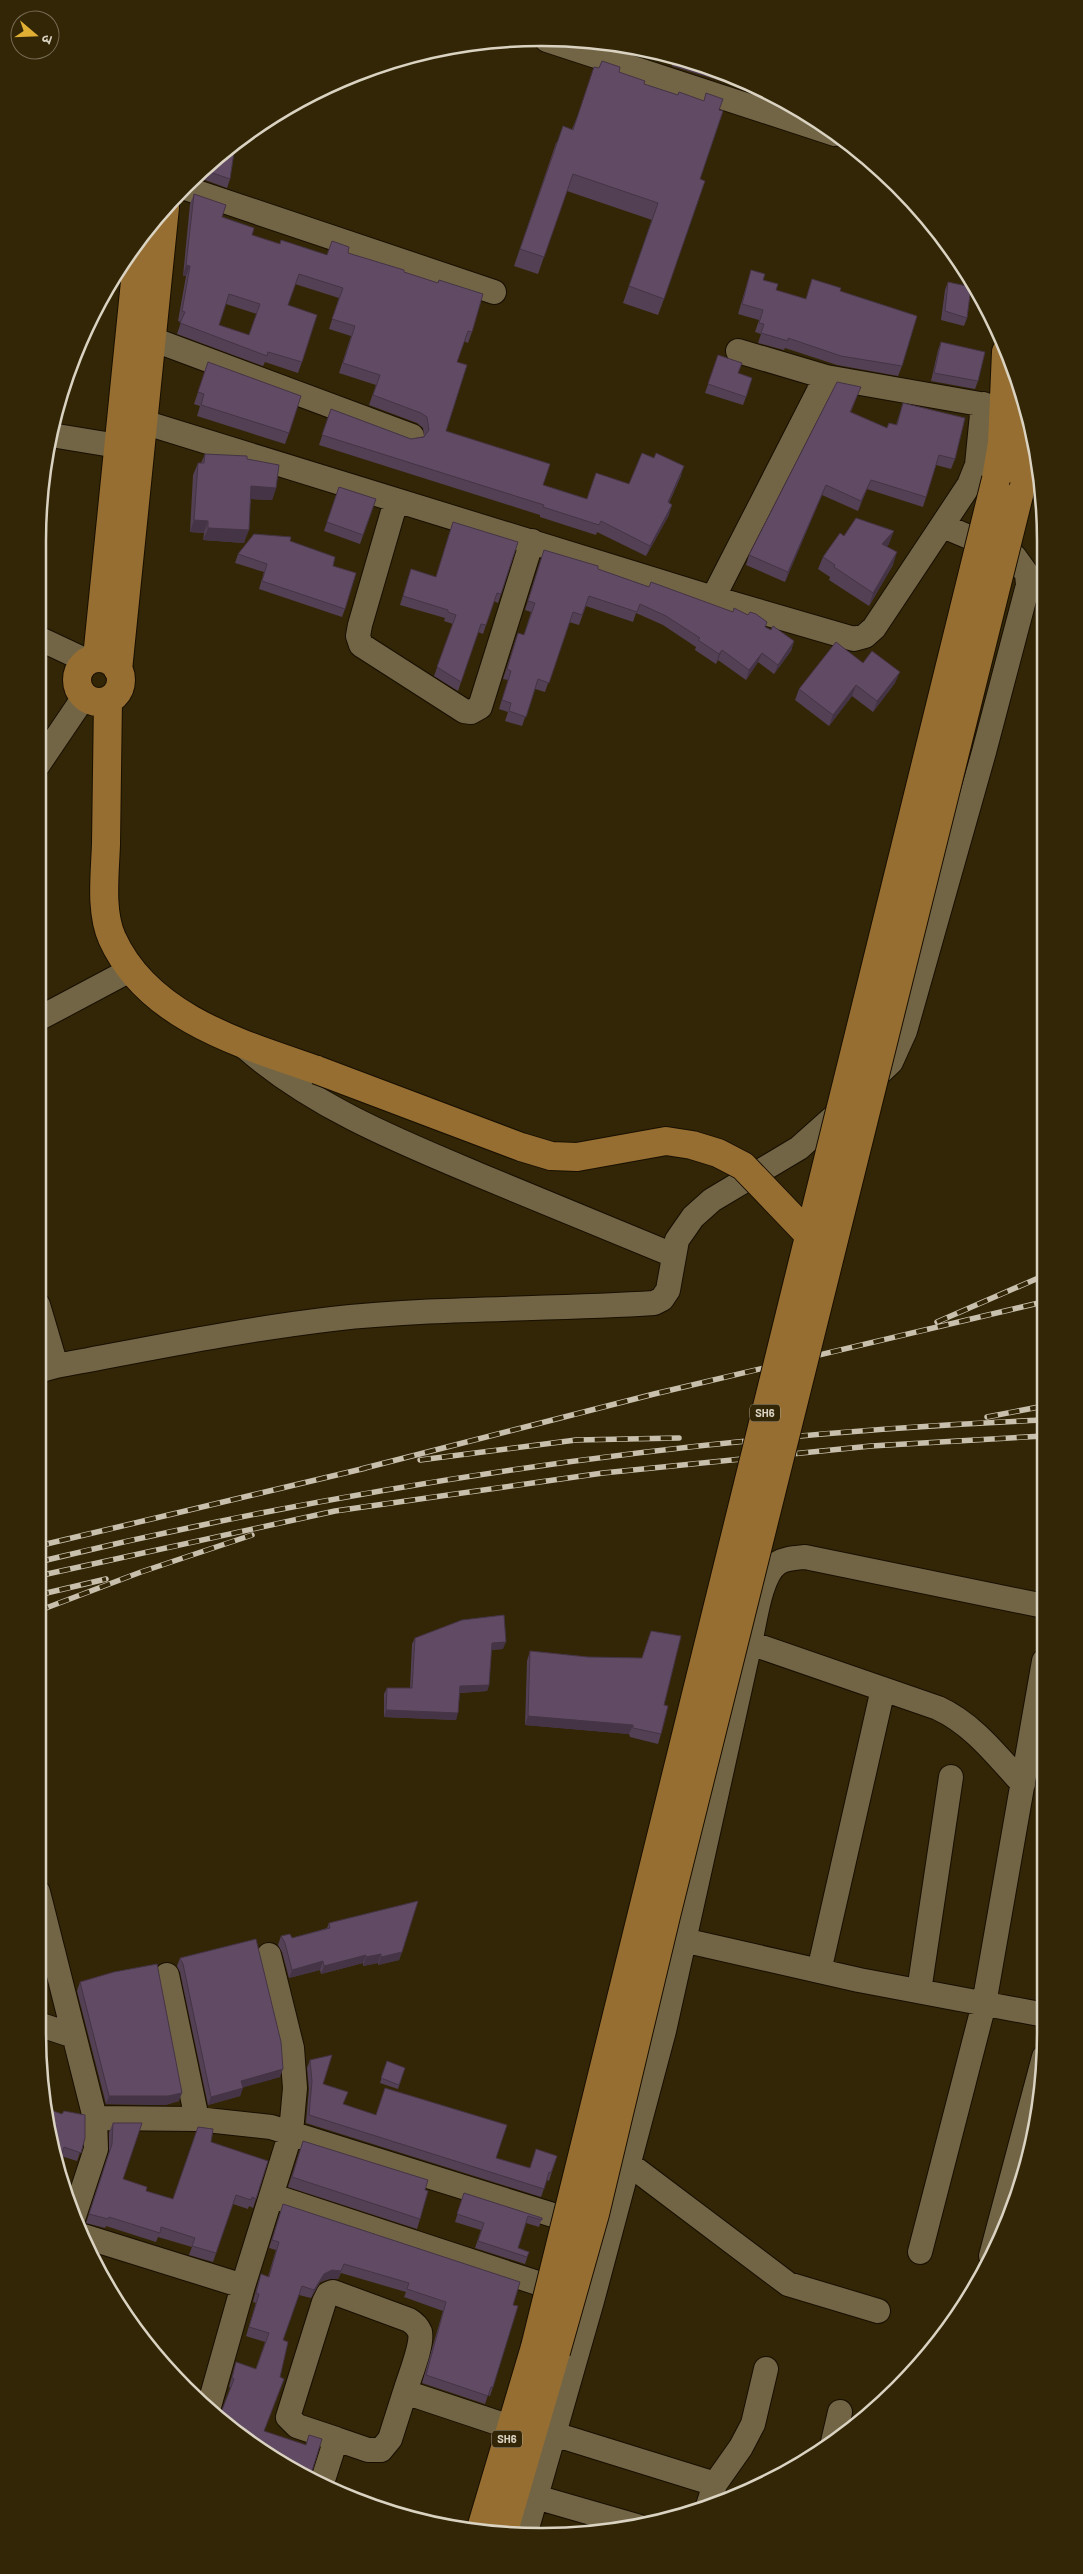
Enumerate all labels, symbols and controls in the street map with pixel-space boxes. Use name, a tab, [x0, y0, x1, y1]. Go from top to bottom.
north arrow	[10, 10, 60, 60]
text: उ	[38, 33, 57, 47]
road number: SH6	[750, 1405, 780, 1422]
road number: SH6	[492, 2430, 522, 2448]

